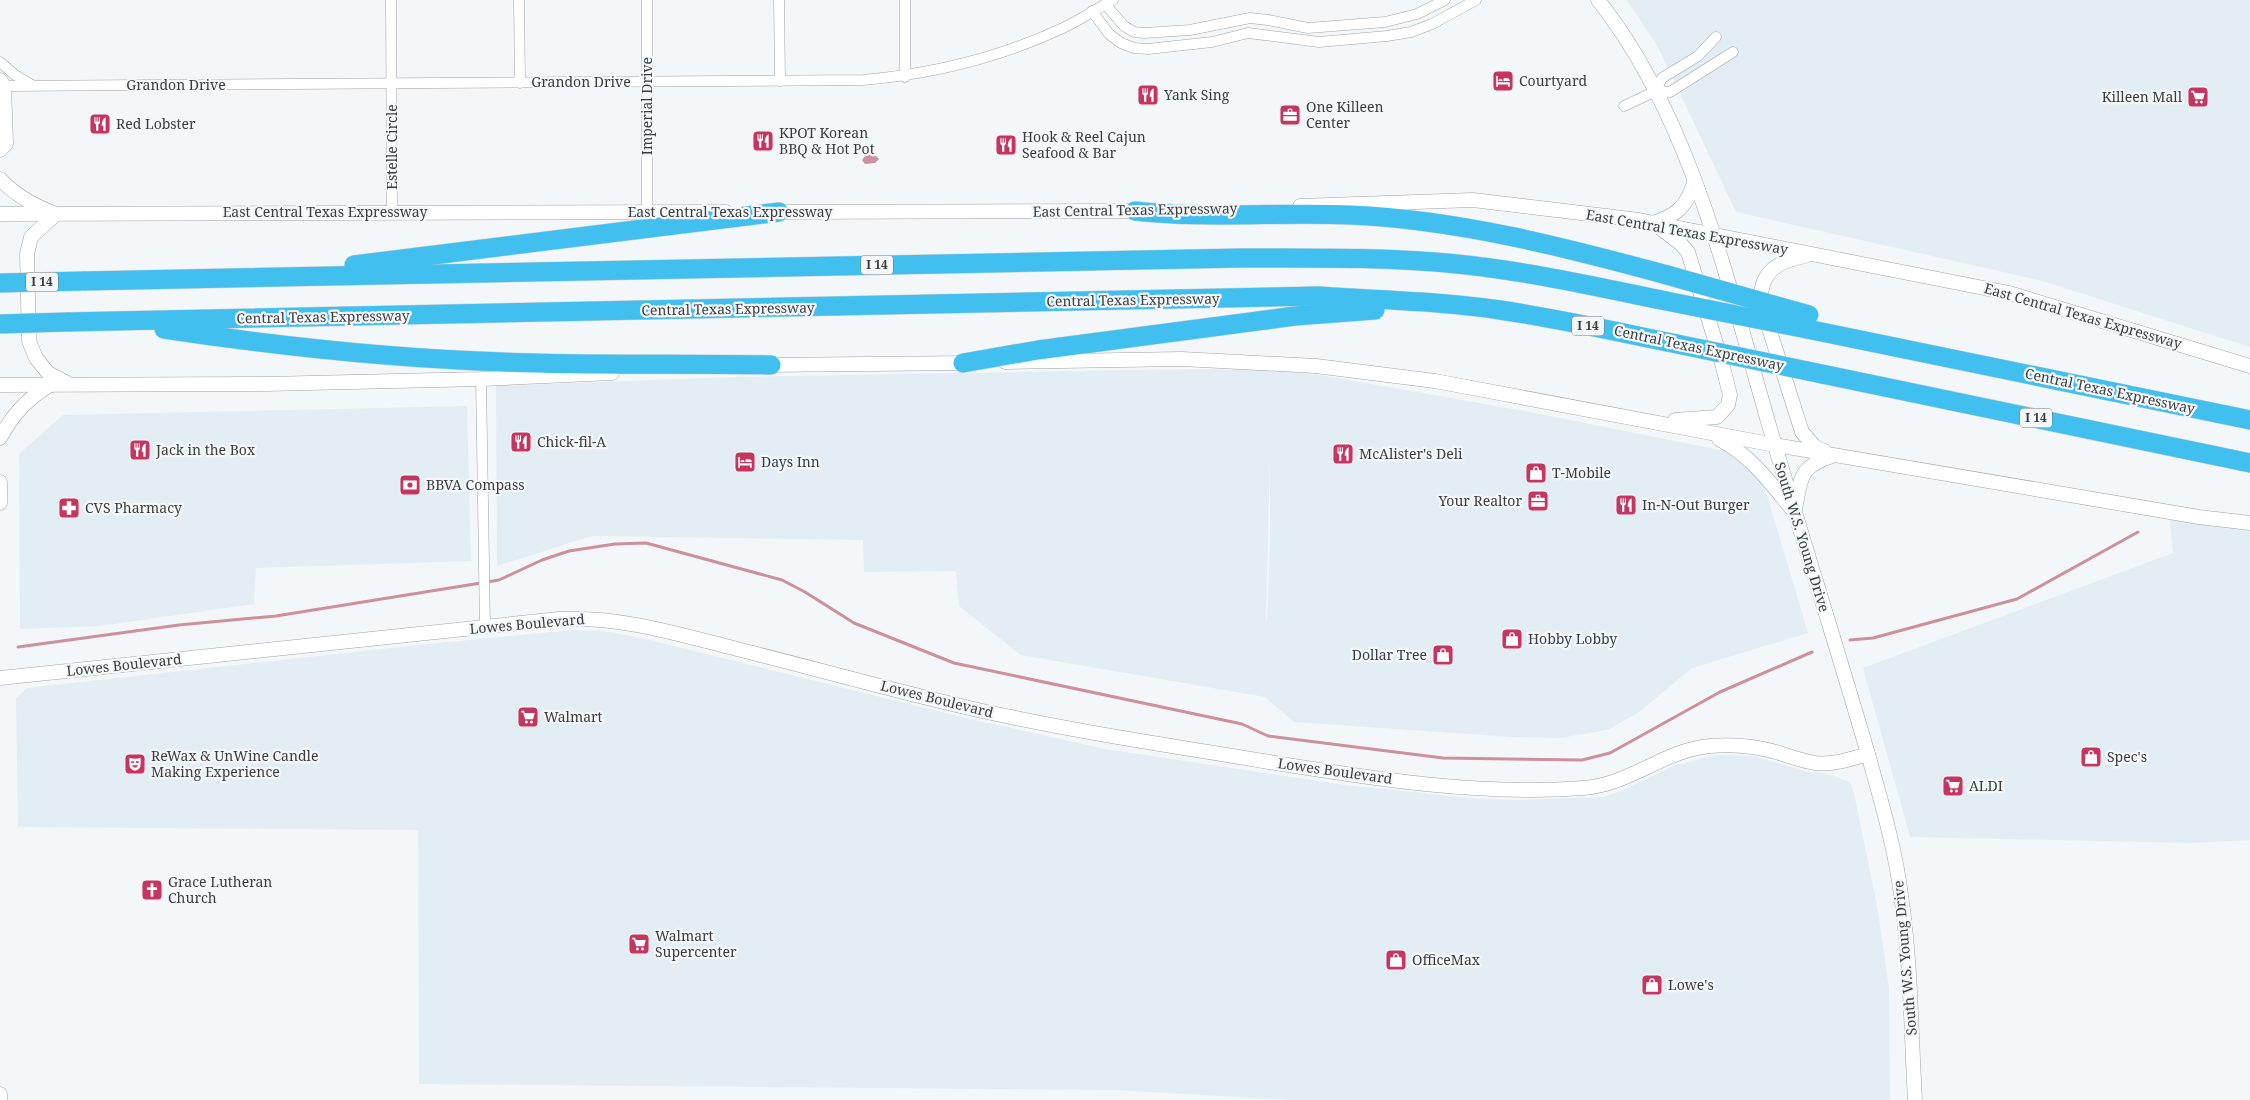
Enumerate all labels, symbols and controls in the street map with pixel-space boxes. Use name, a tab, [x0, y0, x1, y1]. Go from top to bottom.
street label: Imperial Drive	[637, 57, 656, 155]
hotel icon: Courtyard	[1491, 69, 1515, 93]
place label: Courtyard	[1519, 71, 1587, 90]
street label: Grandon Drive	[531, 72, 631, 91]
street label: Grandon Drive	[126, 75, 226, 94]
restaurant icon: Yank Sing	[1136, 83, 1160, 107]
place label: Yank Sing	[1163, 85, 1230, 104]
supermarket icon: Killeen Mall	[2186, 85, 2210, 109]
place label: Killeen Mall	[2102, 87, 2183, 106]
place label: One Killeen Center	[1306, 97, 1384, 132]
office icon: One Killeen Center	[1278, 103, 1302, 127]
street label: Estelle Circle	[382, 104, 401, 190]
restaurant icon: Red Lobster	[88, 112, 112, 136]
place label: Red Lobster	[116, 114, 196, 133]
place label: KPOT Korean BBQ & Hot Pot	[779, 123, 875, 158]
place label: Hook & Reel Cajun Seafood & Bar	[1022, 127, 1146, 162]
restaurant icon: KPOT Korean BBQ & Hot Pot	[751, 129, 775, 153]
restaurant icon: Hook & Reel Cajun Seafood & Bar	[994, 133, 1018, 157]
street label: East Central Texas Expressway	[1032, 198, 1238, 221]
street label: East Central Texas Expressway	[223, 202, 427, 221]
street label: East Central Texas Expressway	[628, 202, 832, 221]
street label: East Central Texas Expressway	[1585, 204, 1790, 259]
road number: I 14	[861, 256, 893, 274]
road number: I 14	[26, 272, 58, 292]
street label: East Central Texas Expressway	[1982, 278, 2184, 353]
street label: Central Texas Expressway	[1046, 288, 1220, 311]
street label: Central Texas Expressway	[641, 297, 815, 320]
street label: Central Texas Expressway	[236, 305, 410, 328]
road number: I 14	[1572, 316, 1604, 336]
street label: Central Texas Expressway	[1612, 320, 1786, 375]
street label: Central Texas Expressway	[2023, 363, 2197, 418]
road number: I 14	[2020, 408, 2052, 428]
restaurant icon: Chick-fil-A	[509, 430, 533, 454]
place label: Chick-fil-A	[537, 432, 606, 451]
restaurant icon: Jack in the Box	[128, 438, 152, 462]
place label: Jack in the Box	[155, 440, 256, 459]
restaurant icon: McAlister's Deli	[1331, 442, 1355, 466]
place label: McAlister's Deli	[1359, 444, 1463, 463]
hotel icon: Days Inn	[733, 450, 757, 474]
place label: Days Inn	[761, 452, 820, 471]
street label: South W.S. Young Drive	[1771, 460, 1834, 614]
shop icon: T-Mobile	[1524, 461, 1548, 485]
place label: T-Mobile	[1552, 463, 1611, 482]
bank icon: BBVA Compass	[398, 473, 422, 497]
place label: BBVA Compass	[426, 475, 525, 494]
office icon: Your Realtor	[1526, 489, 1550, 513]
place label: Your Realtor	[1438, 491, 1522, 510]
restaurant icon: In-N-Out Burger	[1614, 493, 1638, 517]
place label: In-N-Out Burger	[1642, 495, 1750, 514]
pharmacy icon: CVS Pharmacy	[57, 496, 81, 520]
place label: CVS Pharmacy	[85, 498, 182, 517]
street label: Lowes Boulevard	[469, 609, 586, 638]
shop icon: Hobby Lobby	[1500, 627, 1524, 651]
place label: Hobby Lobby	[1528, 629, 1617, 648]
shop icon: Dollar Tree	[1431, 643, 1455, 667]
place label: Dollar Tree	[1352, 645, 1427, 664]
street label: Lowes Boulevard	[66, 649, 183, 680]
street label: Lowes Boulevard	[879, 675, 996, 722]
supermarket icon: Walmart	[516, 705, 540, 729]
place label: Walmart	[544, 707, 603, 726]
shop icon: Spec's	[2079, 745, 2103, 769]
place label: ReWax & UnWine Candle Making Experience	[151, 746, 318, 781]
place label: Spec's	[2107, 747, 2147, 766]
theatre icon: ReWax & UnWine Candle Making Experience	[123, 752, 147, 776]
street label: Lowes Boulevard	[1277, 753, 1394, 788]
supermarket icon: ALDI	[1941, 774, 1965, 798]
place label: ALDI	[1969, 776, 2003, 795]
place label: Grace Lutheran Church	[168, 872, 272, 907]
church icon: Grace Lutheran Church	[140, 878, 164, 902]
street label: South W.S. Young Drive	[1888, 880, 1921, 1036]
place label: Walmart Supercenter	[655, 926, 737, 961]
supermarket icon: Walmart Supercenter	[627, 932, 651, 956]
shop icon: OfficeMax	[1384, 948, 1408, 972]
place label: OfficeMax	[1412, 950, 1481, 969]
shop icon: Lowe's	[1640, 973, 1664, 997]
place label: Lowe's	[1668, 975, 1714, 994]

